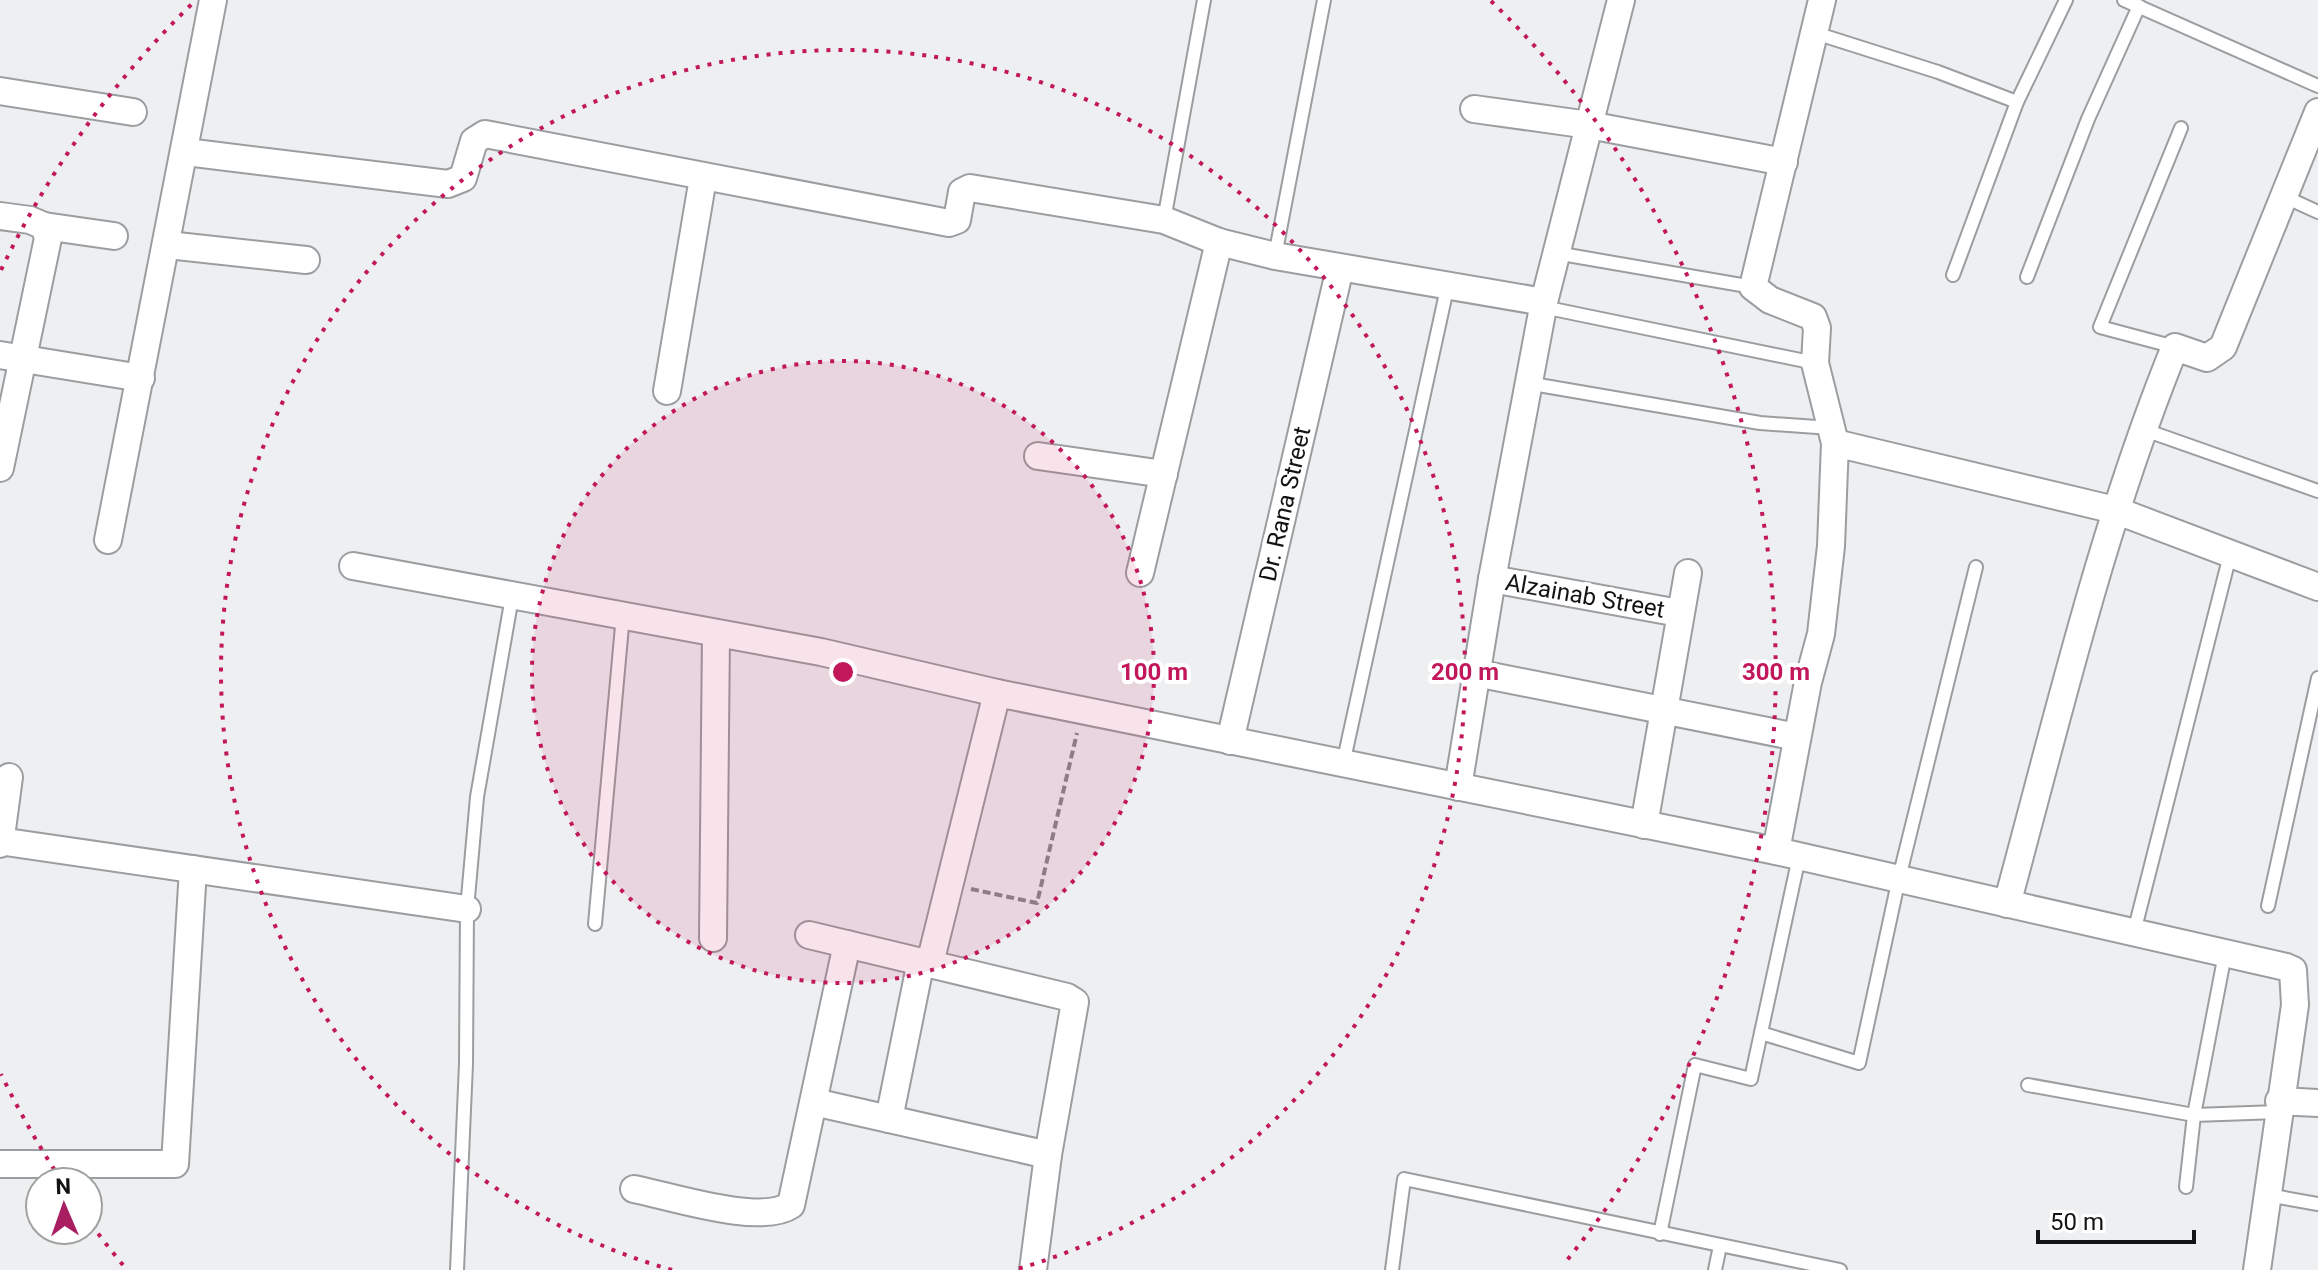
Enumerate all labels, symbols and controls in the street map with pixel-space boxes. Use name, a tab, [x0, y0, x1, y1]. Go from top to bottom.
street label: Dr. Rana Street	[1254, 424, 1316, 584]
street label: Alzainab Street	[1503, 568, 1667, 624]
centre of rings	[829, 658, 857, 686]
text: 100 m	[1120, 658, 1188, 686]
text: 200 m	[1431, 658, 1499, 686]
text: 300 m	[1742, 658, 1810, 686]
north arrow	[24, 1166, 104, 1246]
text: N	[55, 1174, 72, 1199]
scale bar	[2038, 1194, 2194, 1244]
text: 50 m	[2050, 1208, 2104, 1236]

